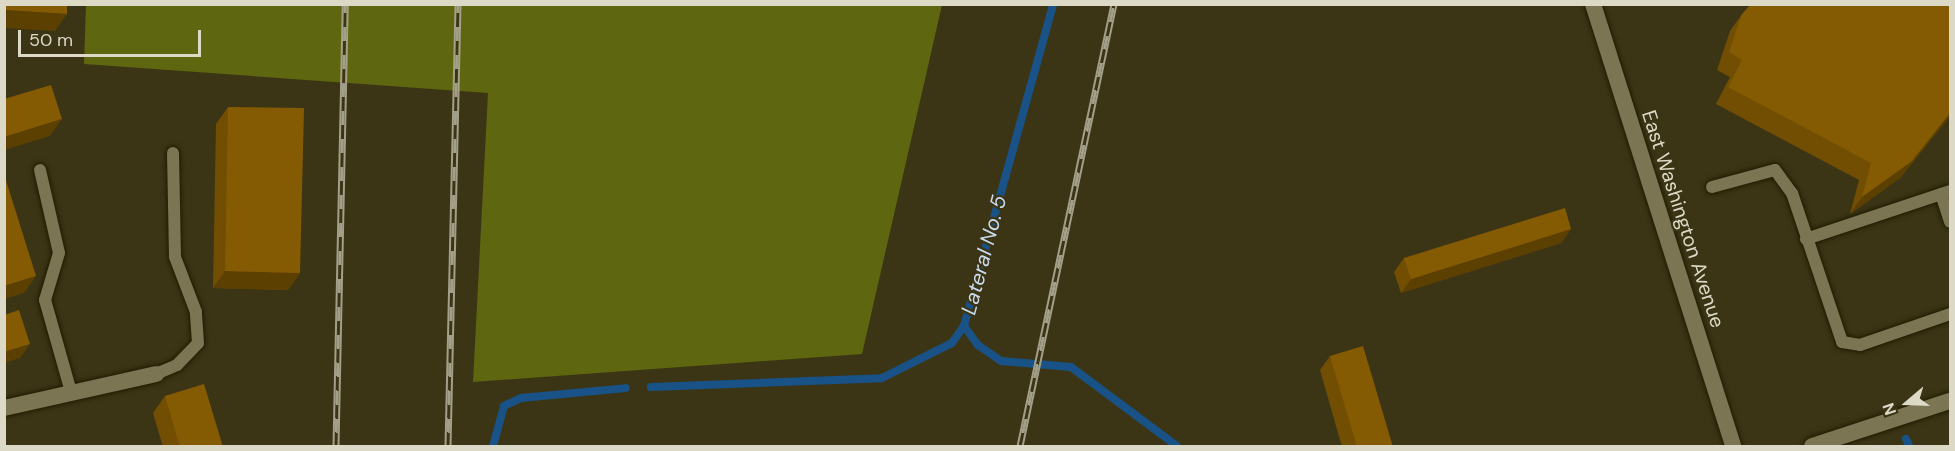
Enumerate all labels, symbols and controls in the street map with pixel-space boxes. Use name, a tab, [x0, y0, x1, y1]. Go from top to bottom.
scale bar	[21, 18, 204, 56]
text: 50 m	[29, 28, 73, 52]
street label: East Washington Avenue	[1636, 107, 1730, 331]
water label: Lateral No. 5	[956, 193, 1012, 317]
north arrow	[1877, 373, 1937, 433]
text: N	[1878, 400, 1901, 418]

